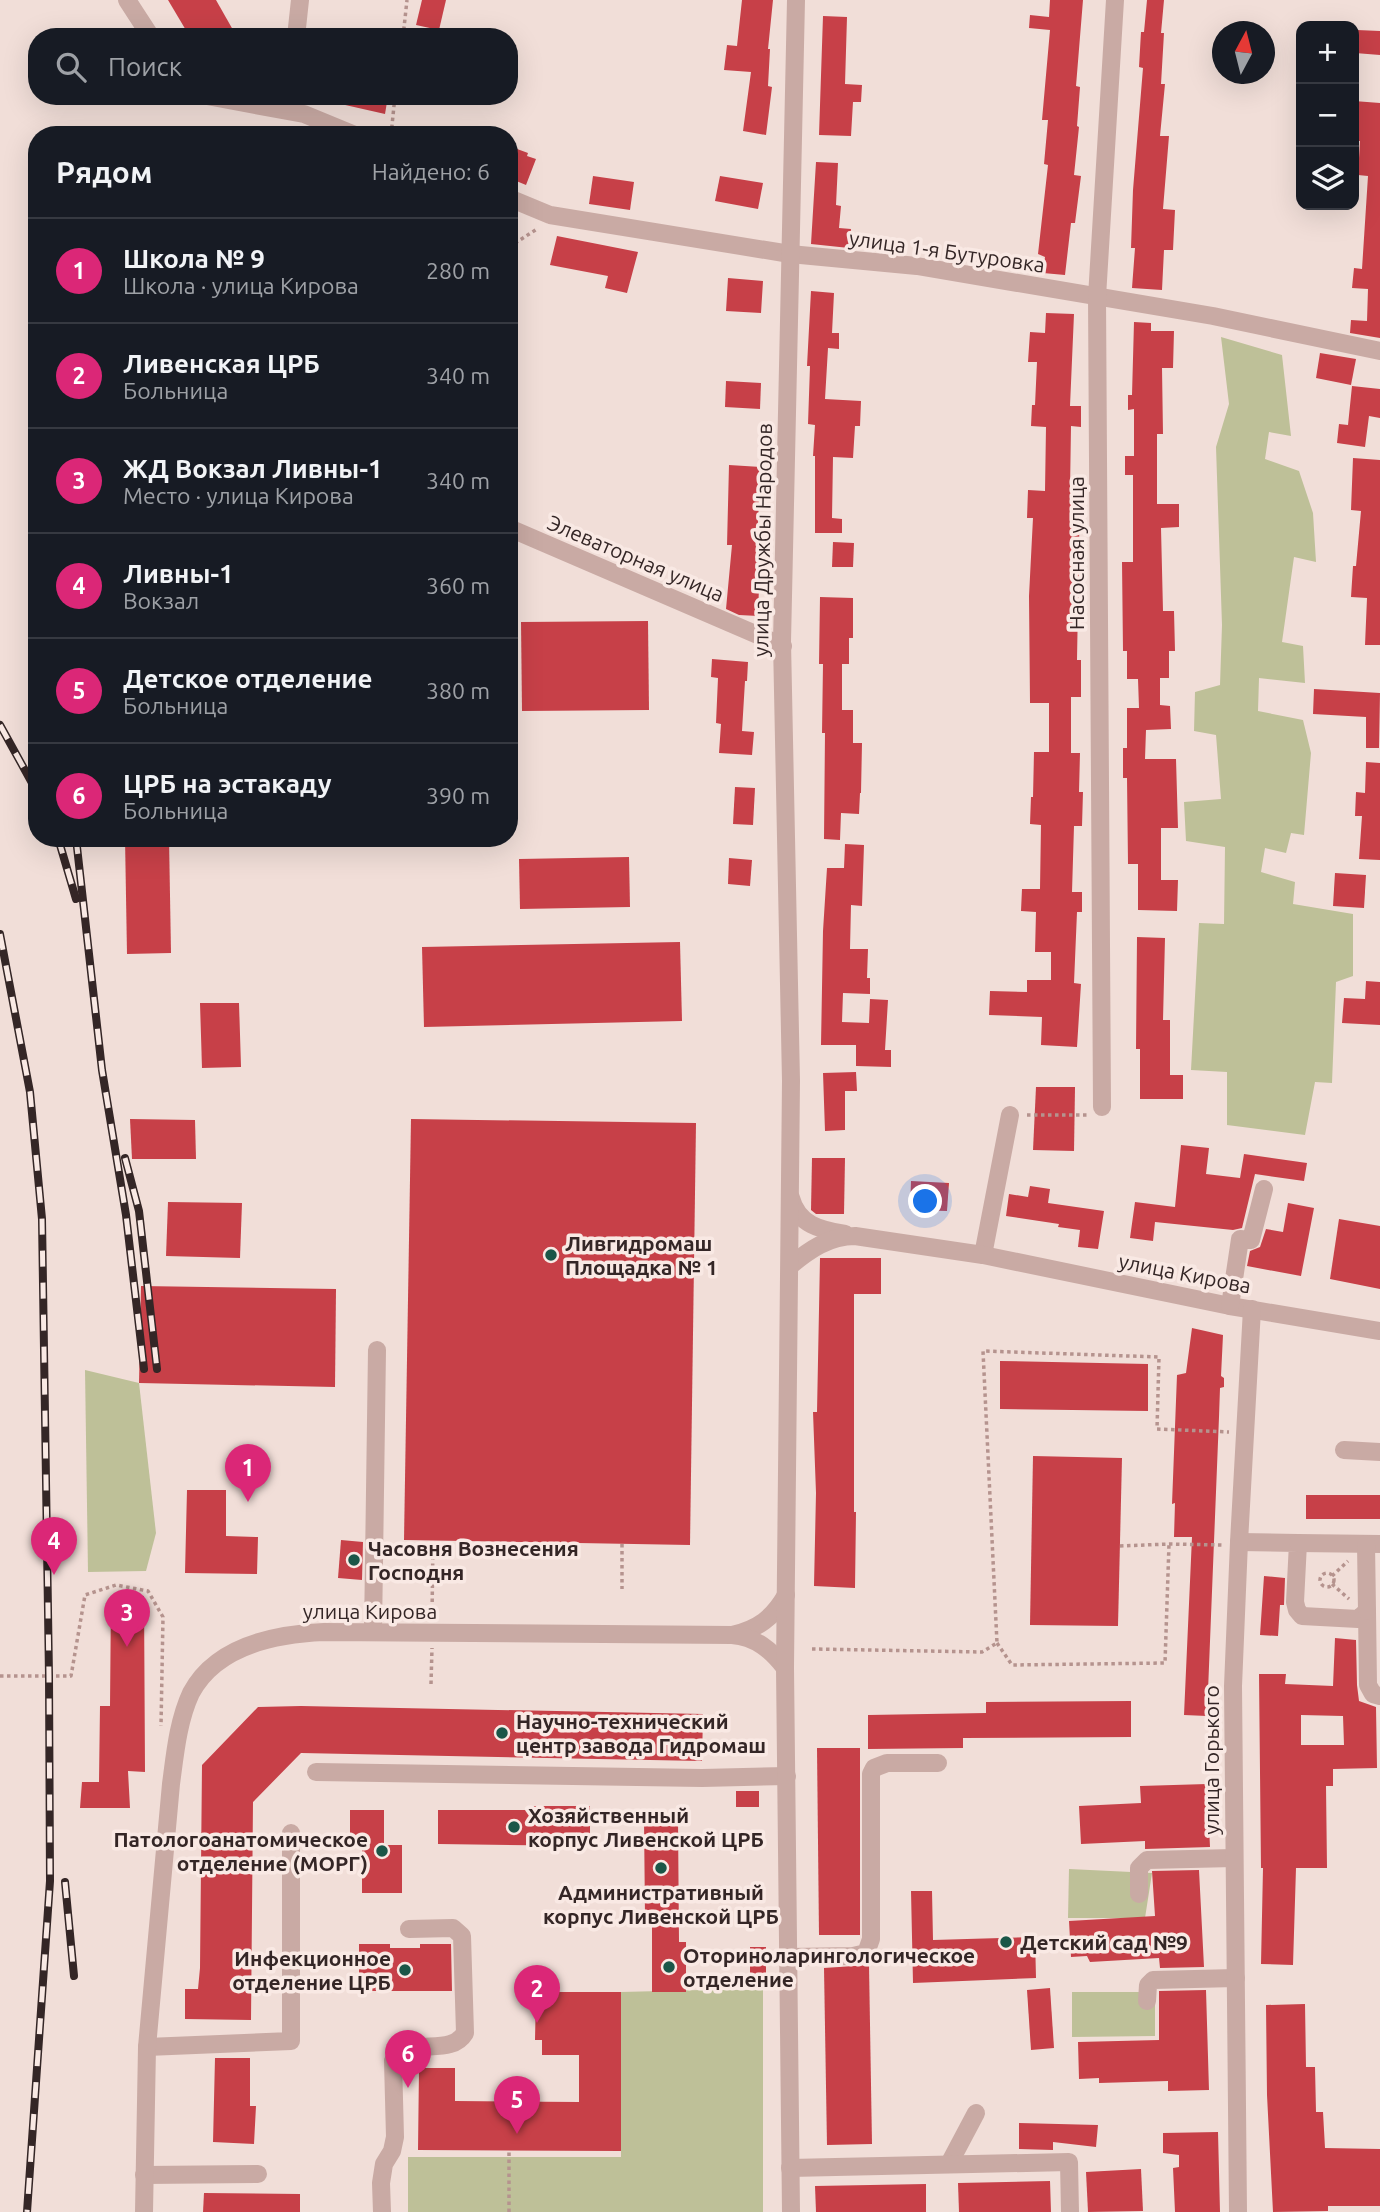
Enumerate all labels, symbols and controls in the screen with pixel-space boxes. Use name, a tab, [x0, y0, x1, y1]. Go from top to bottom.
north arrow	[1212, 21, 1275, 84]
map controls	[1296, 21, 1359, 210]
button: +	[1296, 21, 1359, 84]
search box	[28, 28, 518, 105]
icon: search	[52, 48, 90, 86]
text: Поиск	[108, 52, 182, 81]
button: −	[1296, 84, 1359, 147]
button: layers	[1296, 147, 1359, 210]
text: Рядом	[56, 155, 152, 189]
text: Найдено: 6	[372, 159, 490, 184]
street label: улица 1-я Бутуровка	[848, 225, 1046, 277]
text: Школа № 9	[123, 244, 265, 273]
text: 1	[73, 258, 85, 283]
text: 280 m	[426, 258, 490, 283]
text: Школа · улица Кирова	[123, 273, 359, 298]
text: Ливенская ЦРБ	[123, 349, 320, 378]
text: 2	[73, 363, 85, 388]
text: 340 m	[426, 363, 490, 388]
text: Больница	[123, 378, 228, 403]
street label: улица Дружбы Народов	[748, 423, 776, 657]
text: ЖД Вокзал Ливны-1	[123, 454, 383, 483]
text: 3	[73, 468, 85, 493]
text: 340 m	[426, 468, 490, 493]
street label: Насосная улица	[1064, 476, 1088, 630]
text: Место · улица Кирова	[123, 483, 354, 508]
street label: Элеваторная улица	[544, 510, 728, 606]
text: Ливны-1	[123, 559, 234, 588]
text: 4	[73, 573, 85, 598]
text: 360 m	[426, 573, 490, 598]
text: Вокзал	[123, 588, 199, 613]
text: Детское отделение	[123, 664, 373, 693]
text: 5	[73, 678, 85, 703]
text: 380 m	[426, 678, 490, 703]
text: Больница	[123, 693, 228, 718]
text: ЦРБ на эстакаду	[123, 769, 331, 798]
text: 6	[73, 783, 85, 808]
text: 390 m	[426, 783, 490, 808]
text: Больница	[123, 798, 228, 823]
your location	[908, 1184, 942, 1218]
place label: Ливгидромаш Площадка № 1	[565, 1231, 718, 1279]
marker: Ливгидромаш Площадка № 1	[543, 1247, 559, 1263]
street label: улица Кирова	[1117, 1248, 1253, 1298]
pin: 1	[225, 1444, 271, 1502]
pin: 4	[31, 1517, 77, 1575]
place label: Часовня Вознесения Господня	[368, 1536, 579, 1584]
marker: Часовня Вознесения Господня	[346, 1552, 362, 1568]
pin: 3	[104, 1589, 150, 1647]
street label: улица Кирова	[303, 1599, 437, 1623]
street label: улица Горького	[1199, 1685, 1223, 1835]
place label: Научно-технический центр завода Гидромаш	[516, 1709, 766, 1757]
marker: Научно-технический центр завода Гидромаш	[494, 1725, 510, 1741]
place label: Хозяйственный корпус Ливенской ЦРБ	[528, 1803, 764, 1851]
marker: Хозяйственный корпус Ливенской ЦРБ	[506, 1819, 522, 1835]
place label: Патологоанатомическое отделение (МОРГ)	[114, 1827, 368, 1875]
marker: Патологоанатомическое отделение (МОРГ)	[374, 1843, 390, 1859]
marker: Административный корпус Ливенской ЦРБ	[653, 1860, 669, 1876]
place label: Административный корпус Ливенской ЦРБ	[543, 1880, 779, 1928]
place label: Детский сад №9	[1020, 1930, 1188, 1954]
marker: Детский сад №9	[998, 1934, 1014, 1950]
place label: Оториноларингологическое отделение	[683, 1943, 975, 1991]
place label: Инфекционное отделение ЦРБ	[232, 1946, 391, 1994]
marker: Оториноларингологическое отделение	[661, 1959, 677, 1975]
marker: Инфекционное отделение ЦРБ	[397, 1962, 413, 1978]
pin: 2	[514, 1965, 560, 2023]
pin: 6	[385, 2030, 431, 2088]
pin: 5	[494, 2076, 540, 2134]

